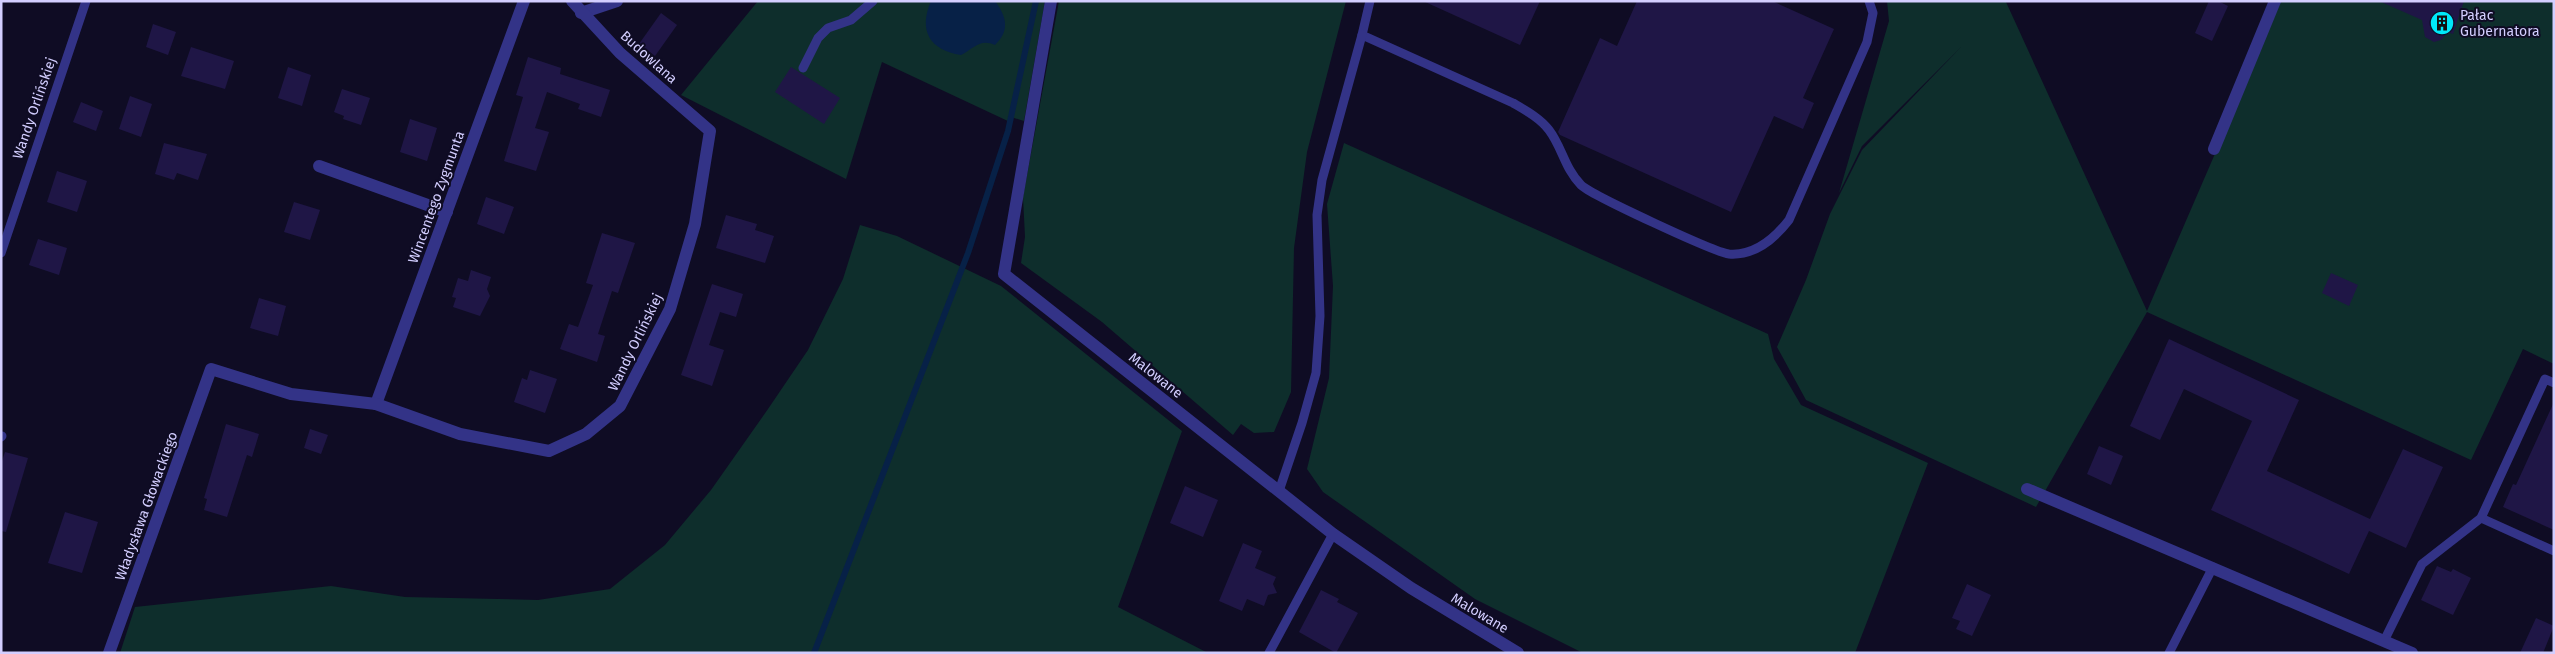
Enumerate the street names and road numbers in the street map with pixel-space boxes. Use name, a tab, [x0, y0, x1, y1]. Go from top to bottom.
street label: Budowlana	[617, 27, 681, 87]
street label: Wandy Orlińskiej	[9, 55, 60, 161]
street label: Wincentego Zygmunta	[405, 129, 468, 266]
street label: Wandy Orlińskiej	[604, 291, 666, 394]
street label: Malowane	[1125, 349, 1186, 402]
street label: Władysława Głowackiego	[112, 429, 181, 583]
street label: Malowane	[1448, 590, 1512, 637]

